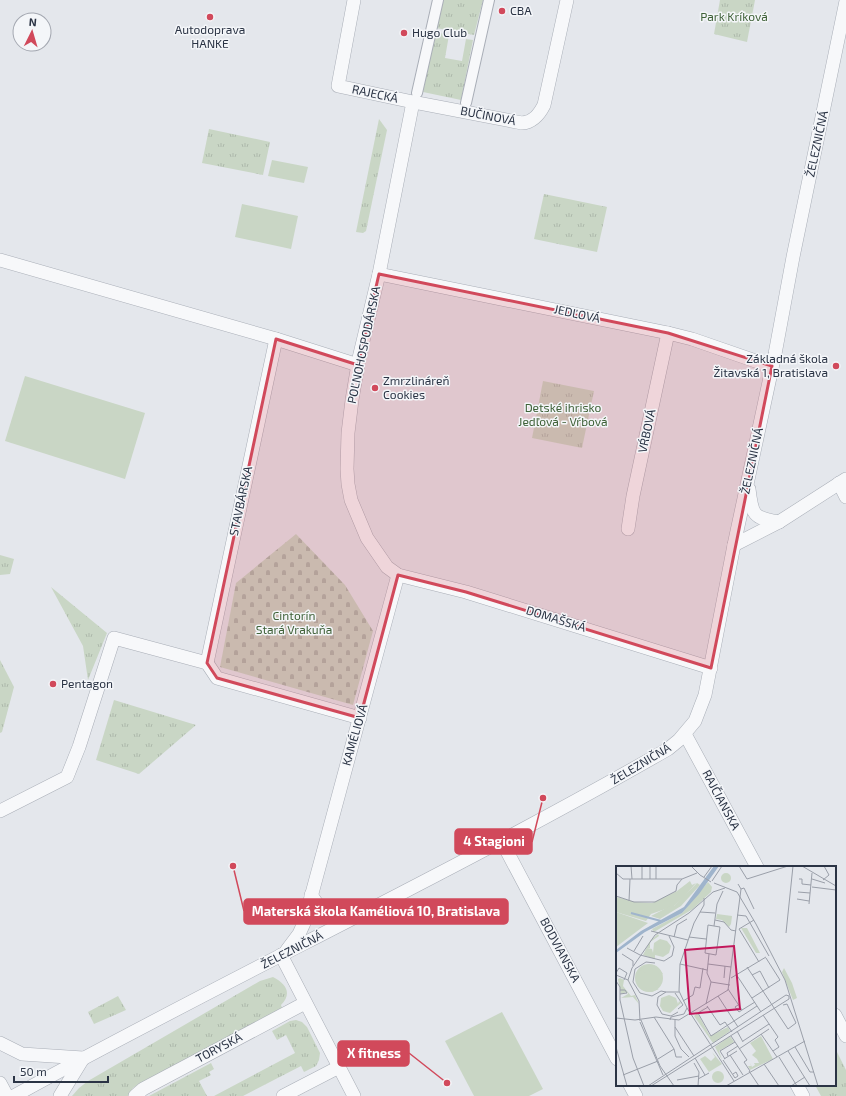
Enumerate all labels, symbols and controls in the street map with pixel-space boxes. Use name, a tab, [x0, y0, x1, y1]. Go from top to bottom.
place label: CBA	[510, 3, 532, 17]
marker: CBA	[497, 6, 507, 16]
park label: Park Kríková	[700, 9, 768, 23]
north arrow	[12, 12, 52, 52]
marker: Autodoprava HANKE	[205, 12, 215, 22]
text: N	[28, 15, 37, 28]
place label: Autodoprava HANKE	[175, 22, 245, 50]
place label: Hugo Club	[412, 25, 467, 39]
marker: Hugo Club	[399, 28, 409, 38]
street label: RAJECKÁ	[351, 81, 400, 105]
street label: BUČINOVÁ	[459, 103, 518, 127]
street label: ŽELEZNIČNÁ	[802, 109, 830, 178]
street label: POĽNOHOSPODÁRSKA	[344, 284, 382, 405]
street label: JEDĽOVÁ	[553, 301, 602, 325]
place label: Základná škola Žitavská 1, Bratislava	[714, 351, 828, 379]
marker: Základná škola Žitavská 1, Bratislava	[831, 361, 841, 371]
place label: Zmrzlináreň Cookies	[383, 373, 449, 401]
marker: Zmrzlináreň Cookies	[370, 383, 380, 393]
park label: Detské ihrisko Jedľová - Vŕbová	[518, 400, 608, 428]
street label: VŔBOVÁ	[635, 407, 658, 454]
street label: ŽELEZNIČNÁ	[737, 426, 765, 495]
street label: STAVBÁRSKA	[226, 464, 254, 537]
street label: DOMAŠSKÁ	[525, 602, 588, 634]
park label: Cintorín Stará Vrakuňa	[256, 608, 332, 636]
place label: Pentagon	[61, 676, 113, 690]
marker: Pentagon	[48, 679, 58, 689]
street label: KAMÉLIOVÁ	[339, 702, 370, 767]
street label: ŽELEZNIČNÁ	[608, 739, 674, 787]
street label: RAJČIANSKA	[700, 767, 744, 832]
callout: 4 Stagioni	[455, 829, 532, 854]
text: 4 Stagioni	[463, 833, 525, 849]
inset map	[616, 866, 836, 1086]
callout: Materská škola Kaméliová 10, Bratislava	[244, 899, 508, 924]
text: Materská škola Kaméliová 10, Bratislava	[252, 903, 500, 919]
street label: BODVIANSKA	[538, 915, 584, 985]
street label: ŽELEZNIČNÁ	[258, 927, 325, 971]
street label: TORYSKÁ	[193, 1029, 244, 1065]
callout: X fitness	[338, 1041, 409, 1066]
text: X fitness	[347, 1045, 401, 1061]
scale bar	[14, 1058, 108, 1084]
text: 50 m	[20, 1064, 47, 1078]

